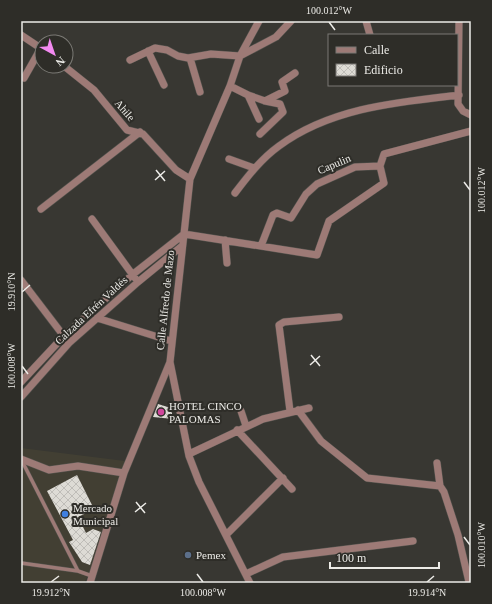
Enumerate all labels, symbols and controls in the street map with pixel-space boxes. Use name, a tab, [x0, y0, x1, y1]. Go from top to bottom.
text: 100.012°W	[306, 5, 353, 16]
north arrow	[34, 34, 74, 74]
legend	[328, 34, 458, 86]
text: Calle	[364, 43, 389, 57]
text: N	[53, 55, 67, 69]
text: Edificio	[364, 63, 403, 77]
street label: Ahile	[112, 97, 138, 123]
street label: Capulin	[316, 151, 353, 176]
text: 100.012°W	[476, 166, 487, 213]
street label: Calle Alfredo de Mazo	[154, 249, 176, 351]
text: 19.910°N	[6, 273, 17, 311]
street label: Calzada Efrén Valdés	[52, 273, 130, 347]
text: 100.008°W	[6, 342, 17, 389]
place label: HOTEL CINCO PALOMAS	[169, 400, 242, 425]
marker: HOTEL CINCO PALOMAS	[156, 407, 166, 417]
place label: Mercado Municipal	[73, 502, 118, 527]
marker: Mercado Municipal	[60, 509, 70, 519]
text: 100.010°W	[476, 521, 487, 568]
scale bar	[330, 544, 439, 570]
place label: Pemex	[196, 549, 226, 561]
marker: Pemex	[183, 550, 193, 560]
text: 100 m	[336, 551, 367, 565]
text: 19.912°N	[32, 587, 70, 598]
text: 100.008°W	[180, 587, 227, 598]
text: 19.914°N	[408, 587, 446, 598]

